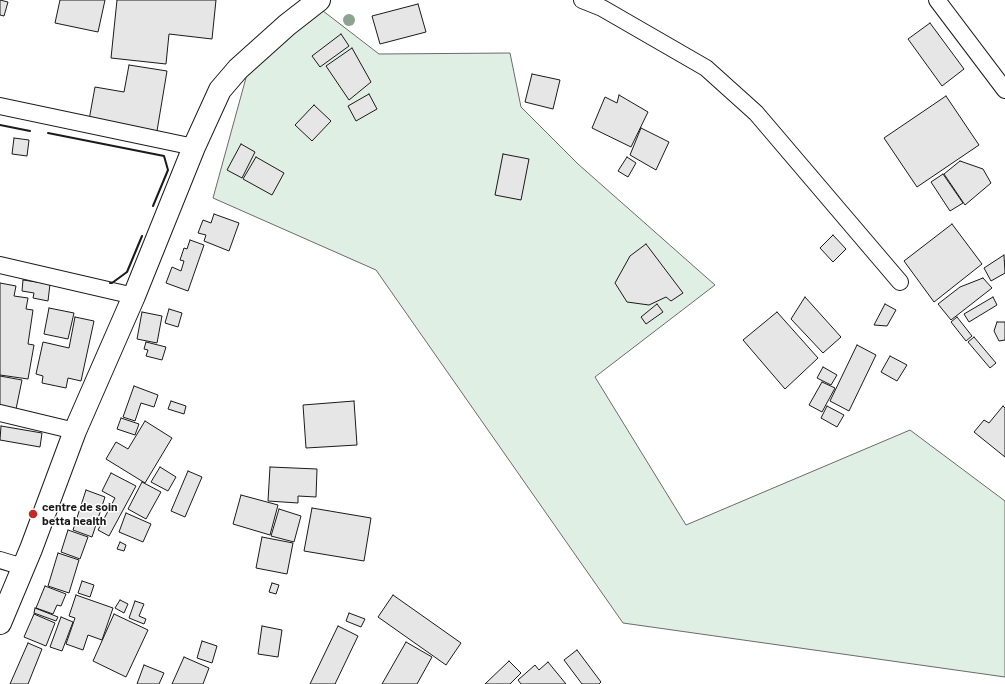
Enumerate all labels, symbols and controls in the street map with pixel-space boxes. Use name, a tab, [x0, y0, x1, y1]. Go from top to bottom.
place label: centre de soin betta health	[42, 500, 118, 528]
marker: centre de soin betta health	[27, 508, 39, 520]

